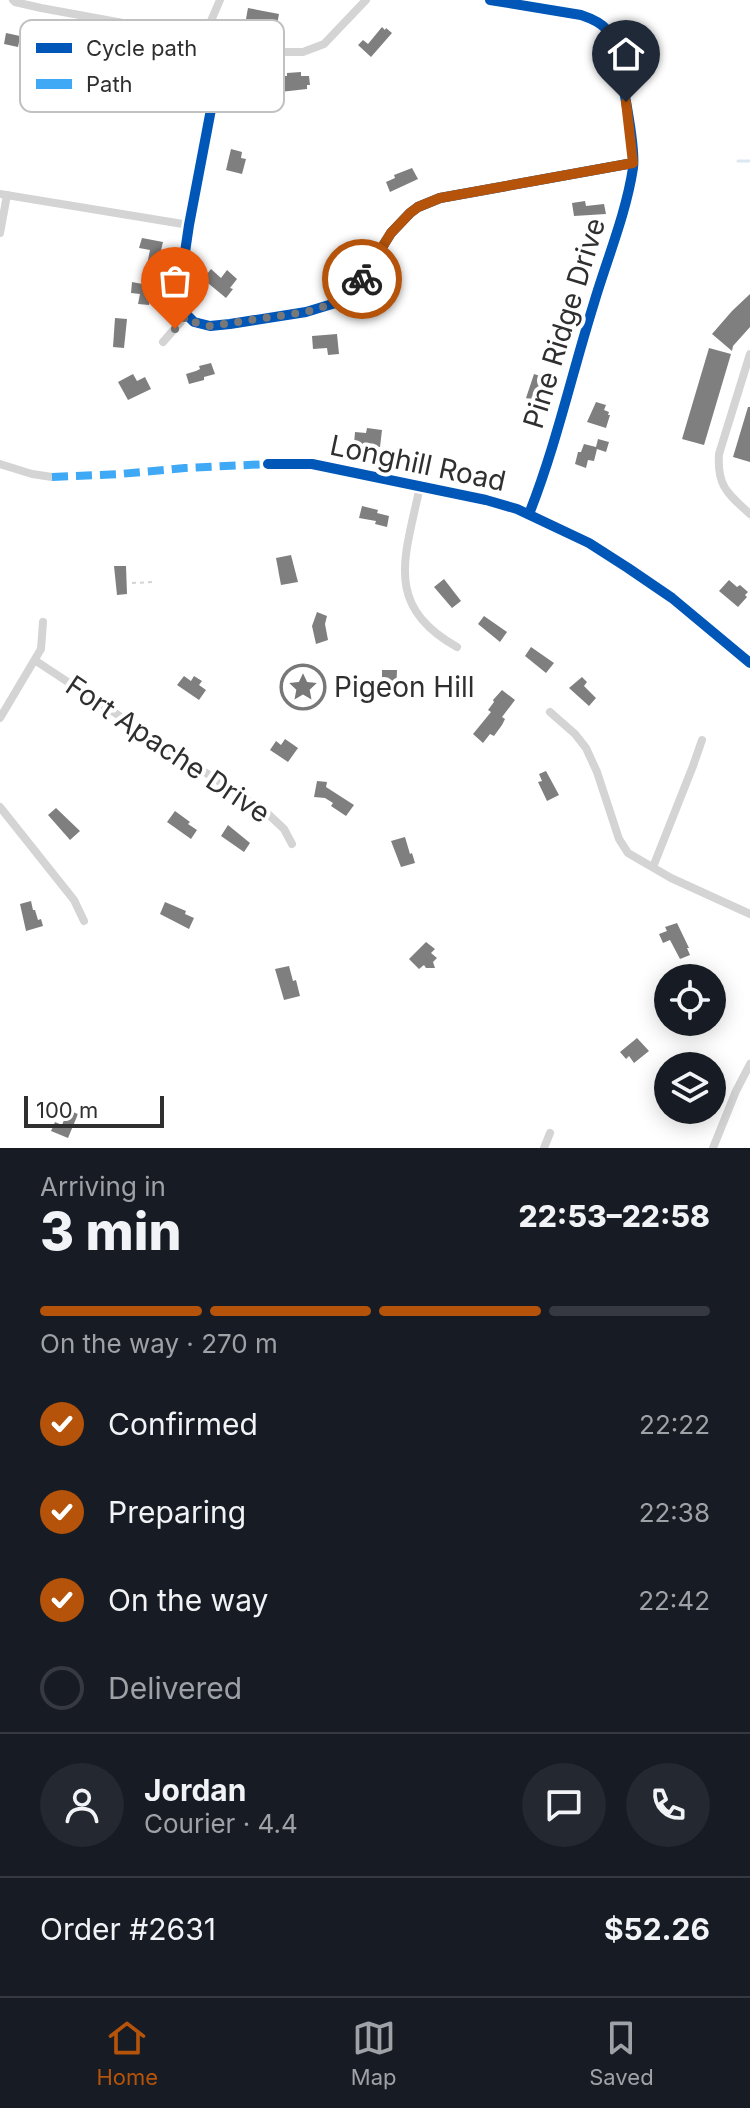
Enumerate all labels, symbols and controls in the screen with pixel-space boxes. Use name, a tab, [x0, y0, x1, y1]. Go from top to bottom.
legend	[20, 20, 284, 112]
pin	[592, 20, 660, 102]
icon: home	[604, 32, 648, 76]
text: Cycle path	[86, 35, 197, 61]
text: Path	[86, 71, 133, 97]
street label: Pine Ridge Drive	[516, 214, 612, 432]
courier	[322, 239, 402, 319]
pin	[141, 247, 209, 329]
icon: bike	[340, 257, 384, 301]
icon: bag	[153, 259, 197, 303]
street label: Longhill Road	[327, 428, 509, 498]
place icon: Pigeon Hill	[279, 663, 327, 711]
street label: Fort Apache Drive	[59, 668, 277, 830]
place label: Pigeon Hill	[334, 670, 475, 704]
map controls	[654, 964, 726, 1124]
button: locate	[654, 964, 726, 1036]
button: layers	[654, 1052, 726, 1124]
scale bar	[24, 1092, 164, 1128]
text: 100 m	[36, 1097, 98, 1123]
text: Arriving in	[40, 1171, 166, 1202]
text: 22:53–22:58	[519, 1198, 710, 1234]
text: 3 min	[40, 1200, 182, 1263]
text: On the way · 270 m	[40, 1328, 278, 1359]
icon: check	[40, 1402, 84, 1446]
text: Confirmed	[108, 1406, 258, 1442]
text: 22:22	[639, 1409, 710, 1440]
icon: check	[40, 1490, 84, 1534]
text: Preparing	[108, 1494, 246, 1530]
text: 22:38	[639, 1497, 710, 1528]
icon: check	[40, 1578, 84, 1622]
text: On the way	[108, 1582, 268, 1618]
text: 22:42	[638, 1585, 710, 1616]
text: Delivered	[108, 1670, 242, 1706]
button: person	[40, 1763, 124, 1847]
button: chat	[522, 1763, 606, 1847]
button: phone	[626, 1763, 710, 1847]
text: Jordan	[144, 1772, 246, 1808]
text: Courier · 4.4	[144, 1808, 298, 1839]
text: Order #2631	[40, 1911, 216, 1947]
text: $52.26	[604, 1911, 710, 1947]
tab: Home	[96, 2016, 158, 2090]
tab: Map	[351, 2016, 396, 2090]
tab: Saved	[589, 2016, 654, 2090]

